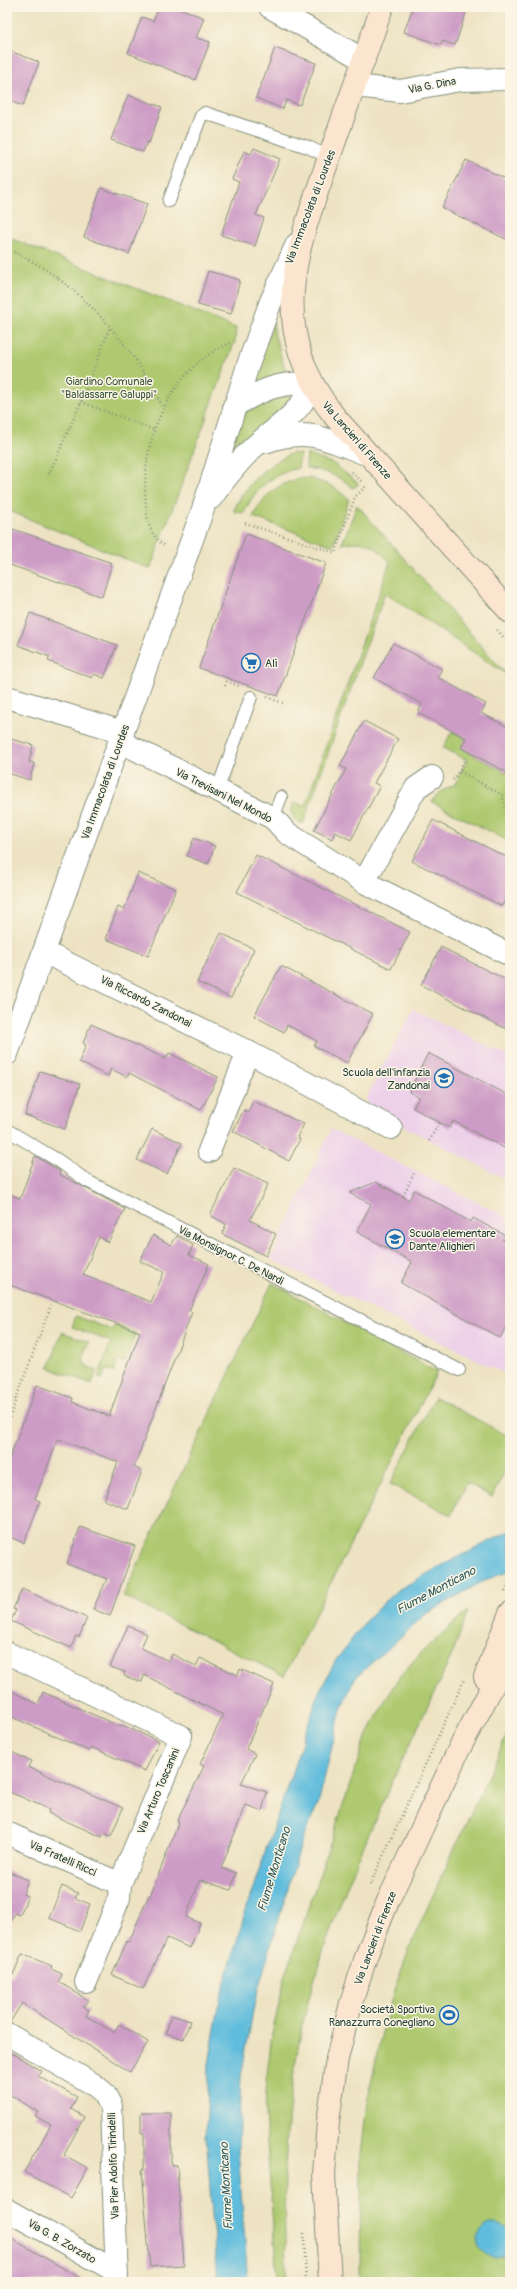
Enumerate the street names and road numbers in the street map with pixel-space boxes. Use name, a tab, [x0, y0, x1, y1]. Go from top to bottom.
street label: Via G. Dina	[407, 75, 457, 96]
street label: Via Immacolata di Lourdes	[283, 148, 338, 266]
street label: Via Lancieri di Firenze	[319, 399, 394, 482]
street label: Via Immacolata di Lourdes	[79, 723, 132, 842]
street label: Via Trevisani Nel Mondo	[173, 765, 274, 826]
street label: Via Riccardo Zandonai	[98, 973, 194, 1030]
street label: Via Monsignor C. De Nardi	[176, 1223, 286, 1288]
street label: Via Arturo Toscanini	[134, 1746, 182, 1836]
street label: Via Fratelli Ricci	[27, 1838, 98, 1879]
street label: Via Lancieri di Firenze	[352, 1889, 400, 1987]
street label: Via Pier Adolfo Tirindelli	[105, 2112, 122, 2220]
street label: Via G. B. Zorzato	[25, 2217, 98, 2266]

